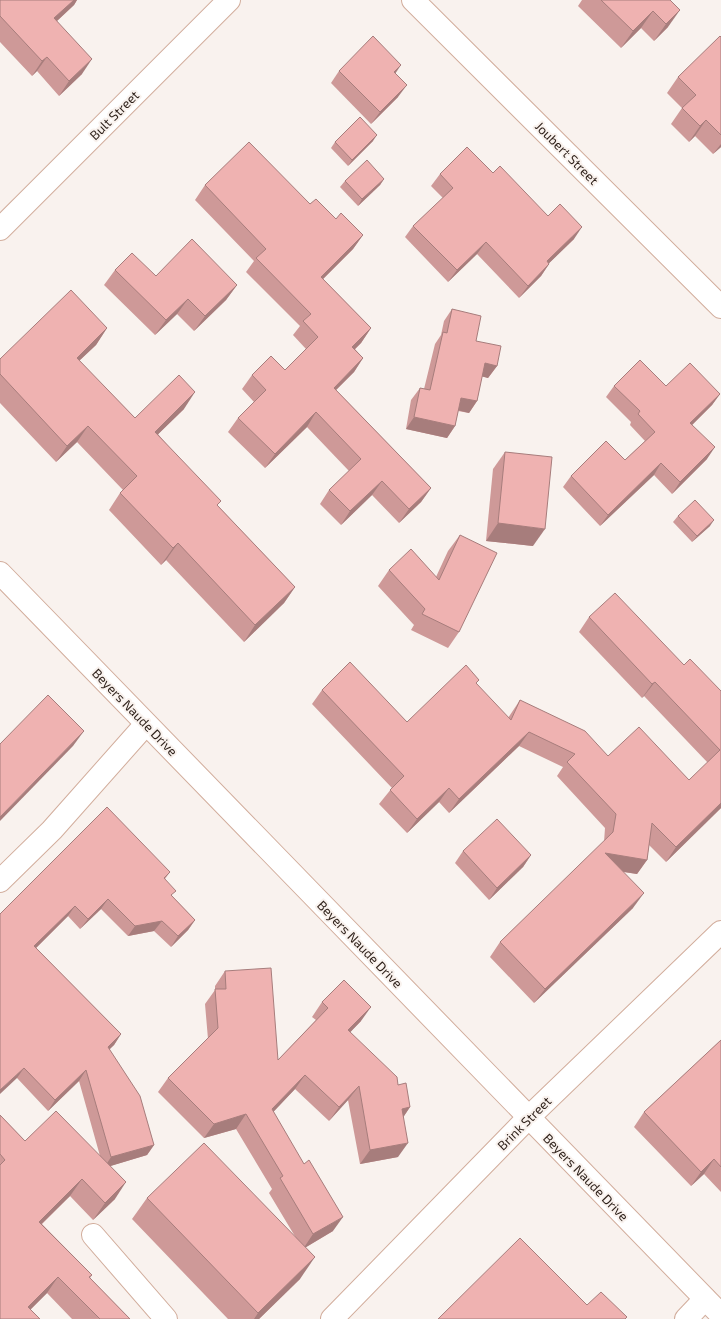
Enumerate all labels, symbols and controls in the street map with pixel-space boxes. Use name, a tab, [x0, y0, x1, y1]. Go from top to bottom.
street label: Bult Street	[86, 87, 142, 143]
street label: Joubert Street	[532, 118, 602, 188]
street label: Beyers Naude Drive	[89, 665, 181, 759]
street label: Beyers Naude Drive	[314, 897, 406, 991]
street label: Brink Street	[494, 1093, 554, 1153]
street label: Beyers Naude Drive	[540, 1130, 632, 1224]

